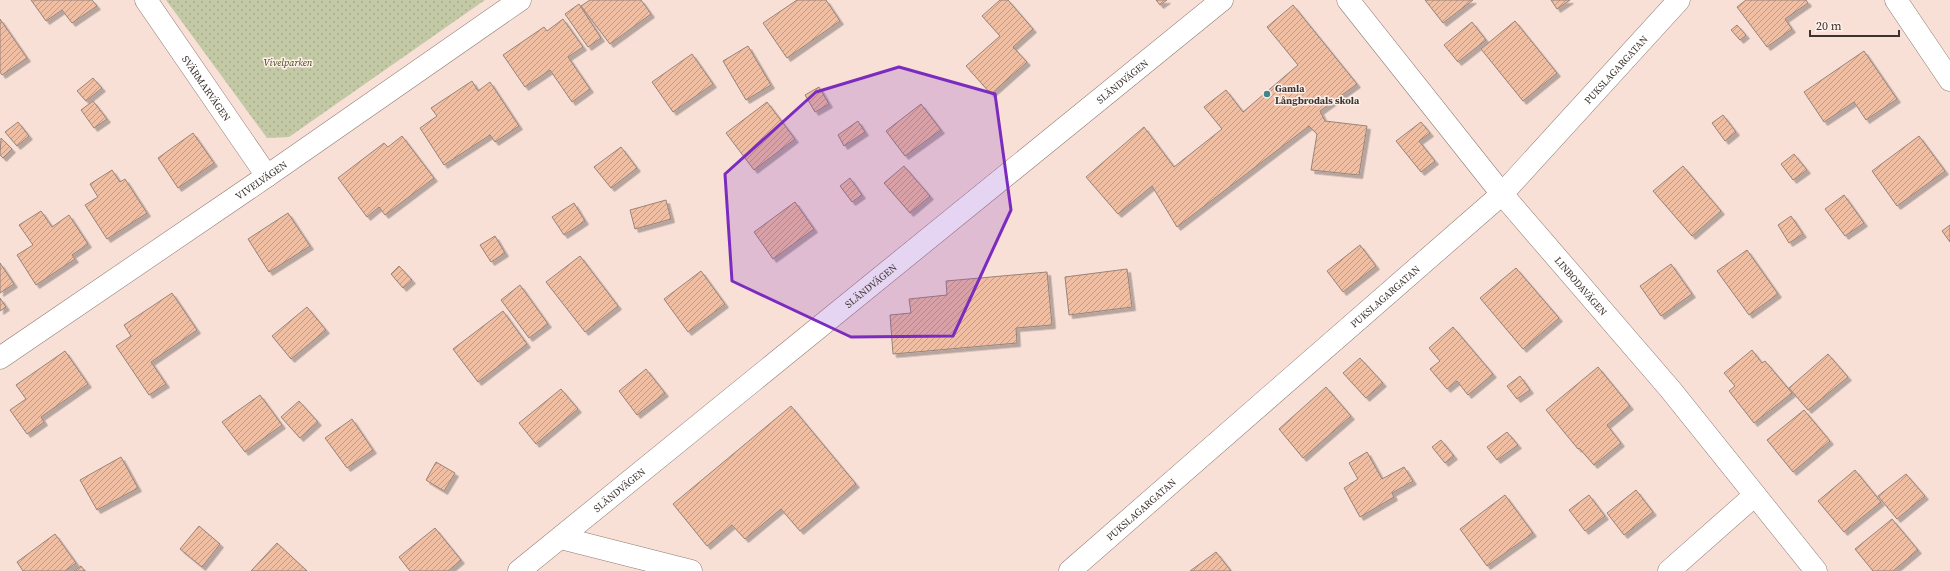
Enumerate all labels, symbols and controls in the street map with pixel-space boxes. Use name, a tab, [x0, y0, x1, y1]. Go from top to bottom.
scale bar	[1810, 12, 1899, 38]
text: 20 m	[1816, 18, 1842, 34]
street label: PUKSLAGARGATAN	[1581, 32, 1650, 106]
street label: SVÄRMARVÄGEN	[179, 53, 234, 124]
park label: Vivelparken	[264, 56, 313, 69]
street label: SLÄNDVÄGEN	[1093, 56, 1151, 106]
place label: Gamla Långbrodals skola	[1275, 82, 1360, 107]
marker: Gamla Långbrodals skola	[1262, 89, 1272, 99]
street label: VIVELVÄGEN	[233, 158, 289, 202]
street label: LINBODAVÄGEN	[1552, 254, 1610, 318]
street label: SLÄNDVÄGEN	[842, 260, 899, 310]
street label: PUKSLAGARGATAN	[1347, 262, 1422, 330]
street label: SLÄNDVÄGEN	[590, 465, 648, 515]
street label: PUKSLAGARGATAN	[1103, 475, 1178, 543]

